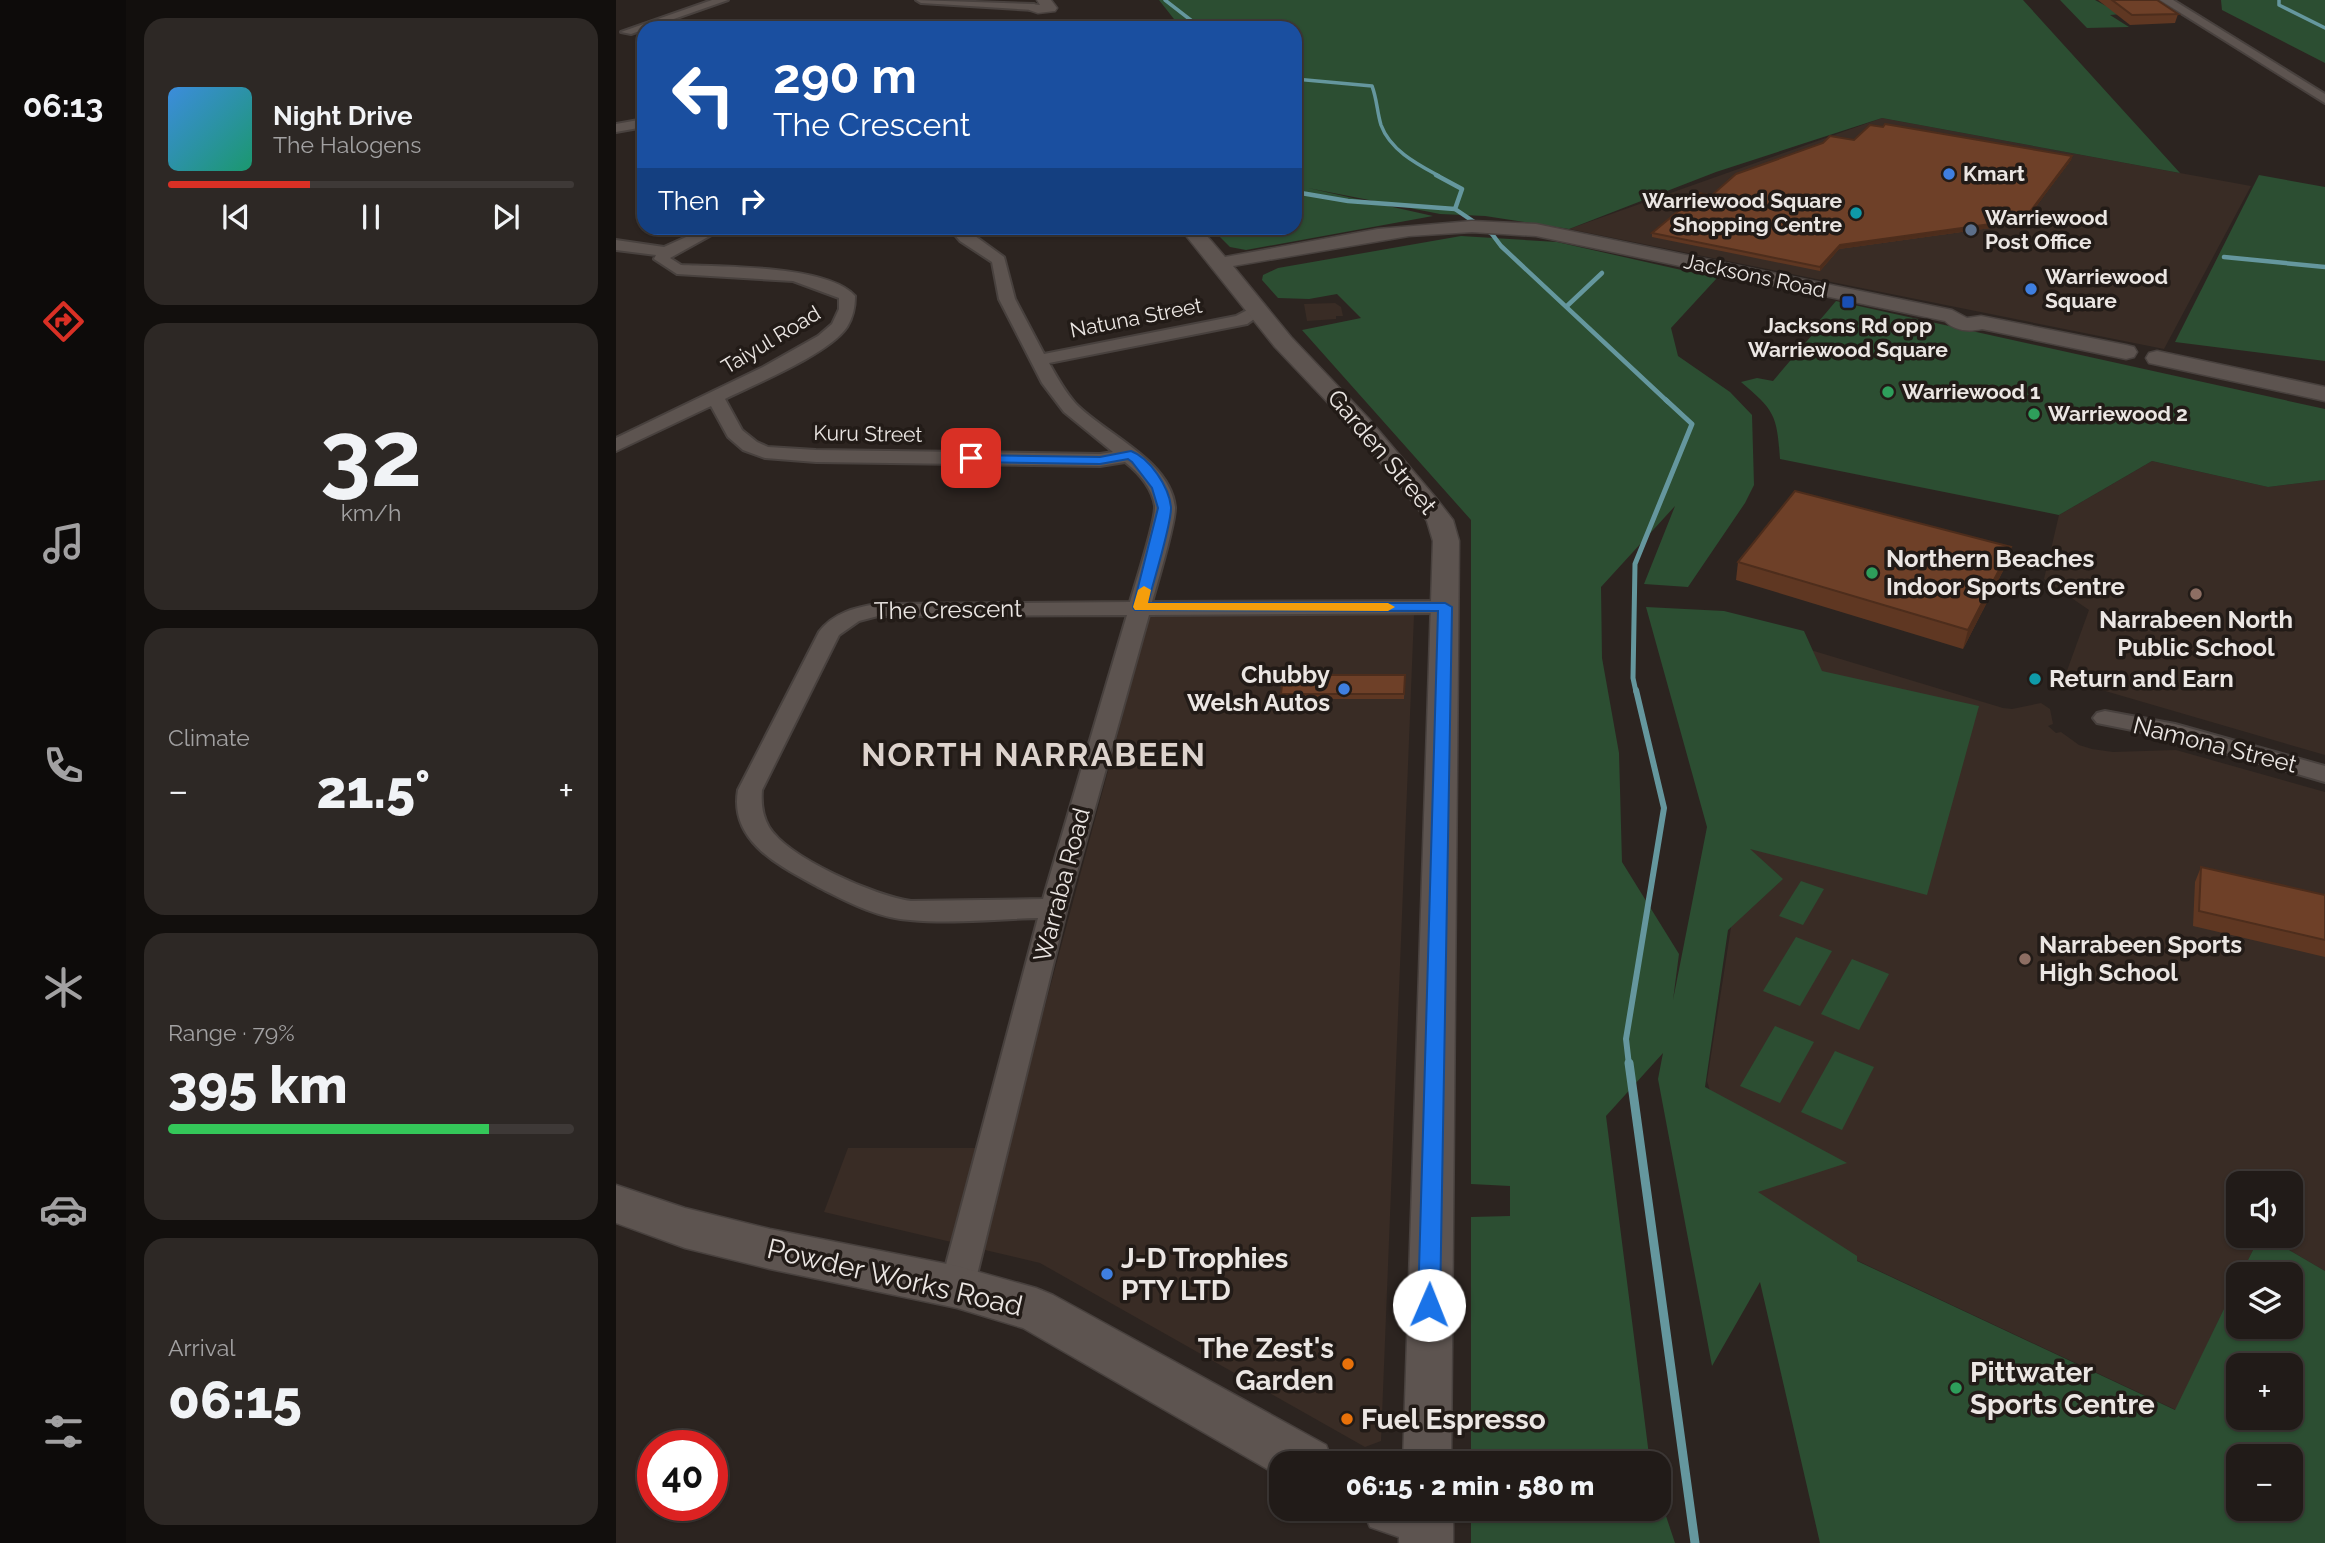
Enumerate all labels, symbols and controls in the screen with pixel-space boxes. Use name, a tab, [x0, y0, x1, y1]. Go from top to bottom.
text: 290 m	[773, 47, 917, 104]
icon: left	[658, 49, 749, 140]
text: 06:13	[23, 87, 103, 124]
text: Night Drive	[273, 101, 412, 131]
text: The Crescent	[773, 106, 970, 143]
text: The Halogens	[273, 131, 421, 158]
place label: Kmart	[1963, 161, 2025, 186]
marker: Kmart	[1941, 166, 1957, 182]
icon: right	[733, 182, 771, 220]
text: Then	[658, 186, 719, 216]
place label: Warriewood Square Shopping Centre	[1642, 188, 1842, 237]
icon: previous	[217, 198, 255, 236]
icon: pause	[352, 198, 390, 236]
icon: next	[487, 198, 525, 236]
marker: Warriewood Square Shopping Centre	[1848, 205, 1864, 221]
place label: Warriewood Post Office	[1985, 205, 2108, 254]
marker: Warriewood Post Office	[1963, 222, 1979, 238]
street label: Jacksons Road	[1682, 248, 1829, 303]
place label: Warriewood Square	[2045, 264, 2168, 313]
marker: Warriewood Square	[2023, 281, 2039, 297]
street label: Natuna Street	[1068, 292, 1204, 343]
marker: Jacksons Rd opp Warriewood Square	[1840, 294, 1856, 310]
icon: directions	[39, 297, 88, 346]
street label: Taiyul Road	[717, 300, 825, 379]
place label: Jacksons Rd opp Warriewood Square	[1748, 313, 1948, 362]
place label: Warriewood 1	[1902, 379, 2040, 404]
street label: Garden Street	[1322, 383, 1443, 520]
marker: Warriewood 1	[1880, 384, 1896, 400]
text: 32	[320, 400, 422, 507]
place label: Warriewood 2	[2048, 401, 2188, 426]
marker: Warriewood 2	[2026, 406, 2042, 422]
street label: Kuru Street	[813, 420, 923, 447]
pin	[941, 428, 1001, 488]
icon: arrive	[952, 439, 990, 477]
text: km/h	[341, 499, 401, 526]
icon: music	[39, 519, 88, 568]
place label: Northern Beaches Indoor Sports Centre	[1886, 544, 2125, 601]
marker: Northern Beaches Indoor Sports Centre	[1864, 565, 1880, 581]
marker: Narrabeen North Public School	[2188, 586, 2204, 602]
street label: The Crescent	[874, 594, 1022, 625]
place label: Narrabeen North Public School	[2099, 605, 2293, 662]
place label: Chubby Welsh Autos	[1187, 660, 1330, 717]
place label: Return and Earn	[2049, 664, 2234, 693]
marker: Return and Earn	[2027, 671, 2043, 687]
marker: Chubby Welsh Autos	[1336, 681, 1352, 697]
street label: Namona Street	[2130, 710, 2300, 779]
text: Climate	[168, 724, 250, 751]
district label: NORTH NARRABEEN	[861, 736, 1207, 773]
icon: phone	[39, 741, 88, 790]
text: 21.5°	[316, 759, 430, 820]
text: −	[168, 768, 188, 813]
text: +	[558, 768, 574, 813]
street label: Warraba Road	[1027, 805, 1096, 965]
place label: Narrabeen Sports High School	[2039, 930, 2242, 987]
marker: Narrabeen Sports High School	[2017, 951, 2033, 967]
icon: climate	[39, 963, 88, 1012]
text: Range · 79%	[168, 1019, 295, 1046]
text: 395 km	[168, 1054, 348, 1115]
map controls	[2226, 1171, 2303, 1521]
button: sound	[2226, 1171, 2303, 1248]
icon: car	[39, 1185, 88, 1234]
street label: Powder Works Road	[764, 1232, 1026, 1323]
place label: J-D Trophies PTY LTD	[1121, 1242, 1288, 1307]
button: layers	[2226, 1262, 2303, 1339]
marker: J-D Trophies PTY LTD	[1099, 1266, 1115, 1282]
position arrow	[1392, 1268, 1466, 1342]
place label: The Zest's Garden	[1198, 1332, 1334, 1397]
text: Arrival	[168, 1334, 235, 1361]
button: +	[2226, 1353, 2303, 1430]
marker: The Zest's Garden	[1340, 1356, 1356, 1372]
place label: Pittwater Sports Centre	[1970, 1356, 2155, 1421]
text: 06:15	[168, 1369, 302, 1430]
marker: Pittwater Sports Centre	[1948, 1380, 1964, 1396]
place label: Fuel Espresso	[1361, 1403, 1546, 1436]
icon: filters	[39, 1407, 88, 1456]
marker: Fuel Espresso	[1339, 1411, 1355, 1427]
speed limit sign: 40	[637, 1430, 728, 1521]
button: −	[2226, 1444, 2303, 1521]
text: 06:15 · 2 min · 580 m	[1346, 1471, 1594, 1501]

